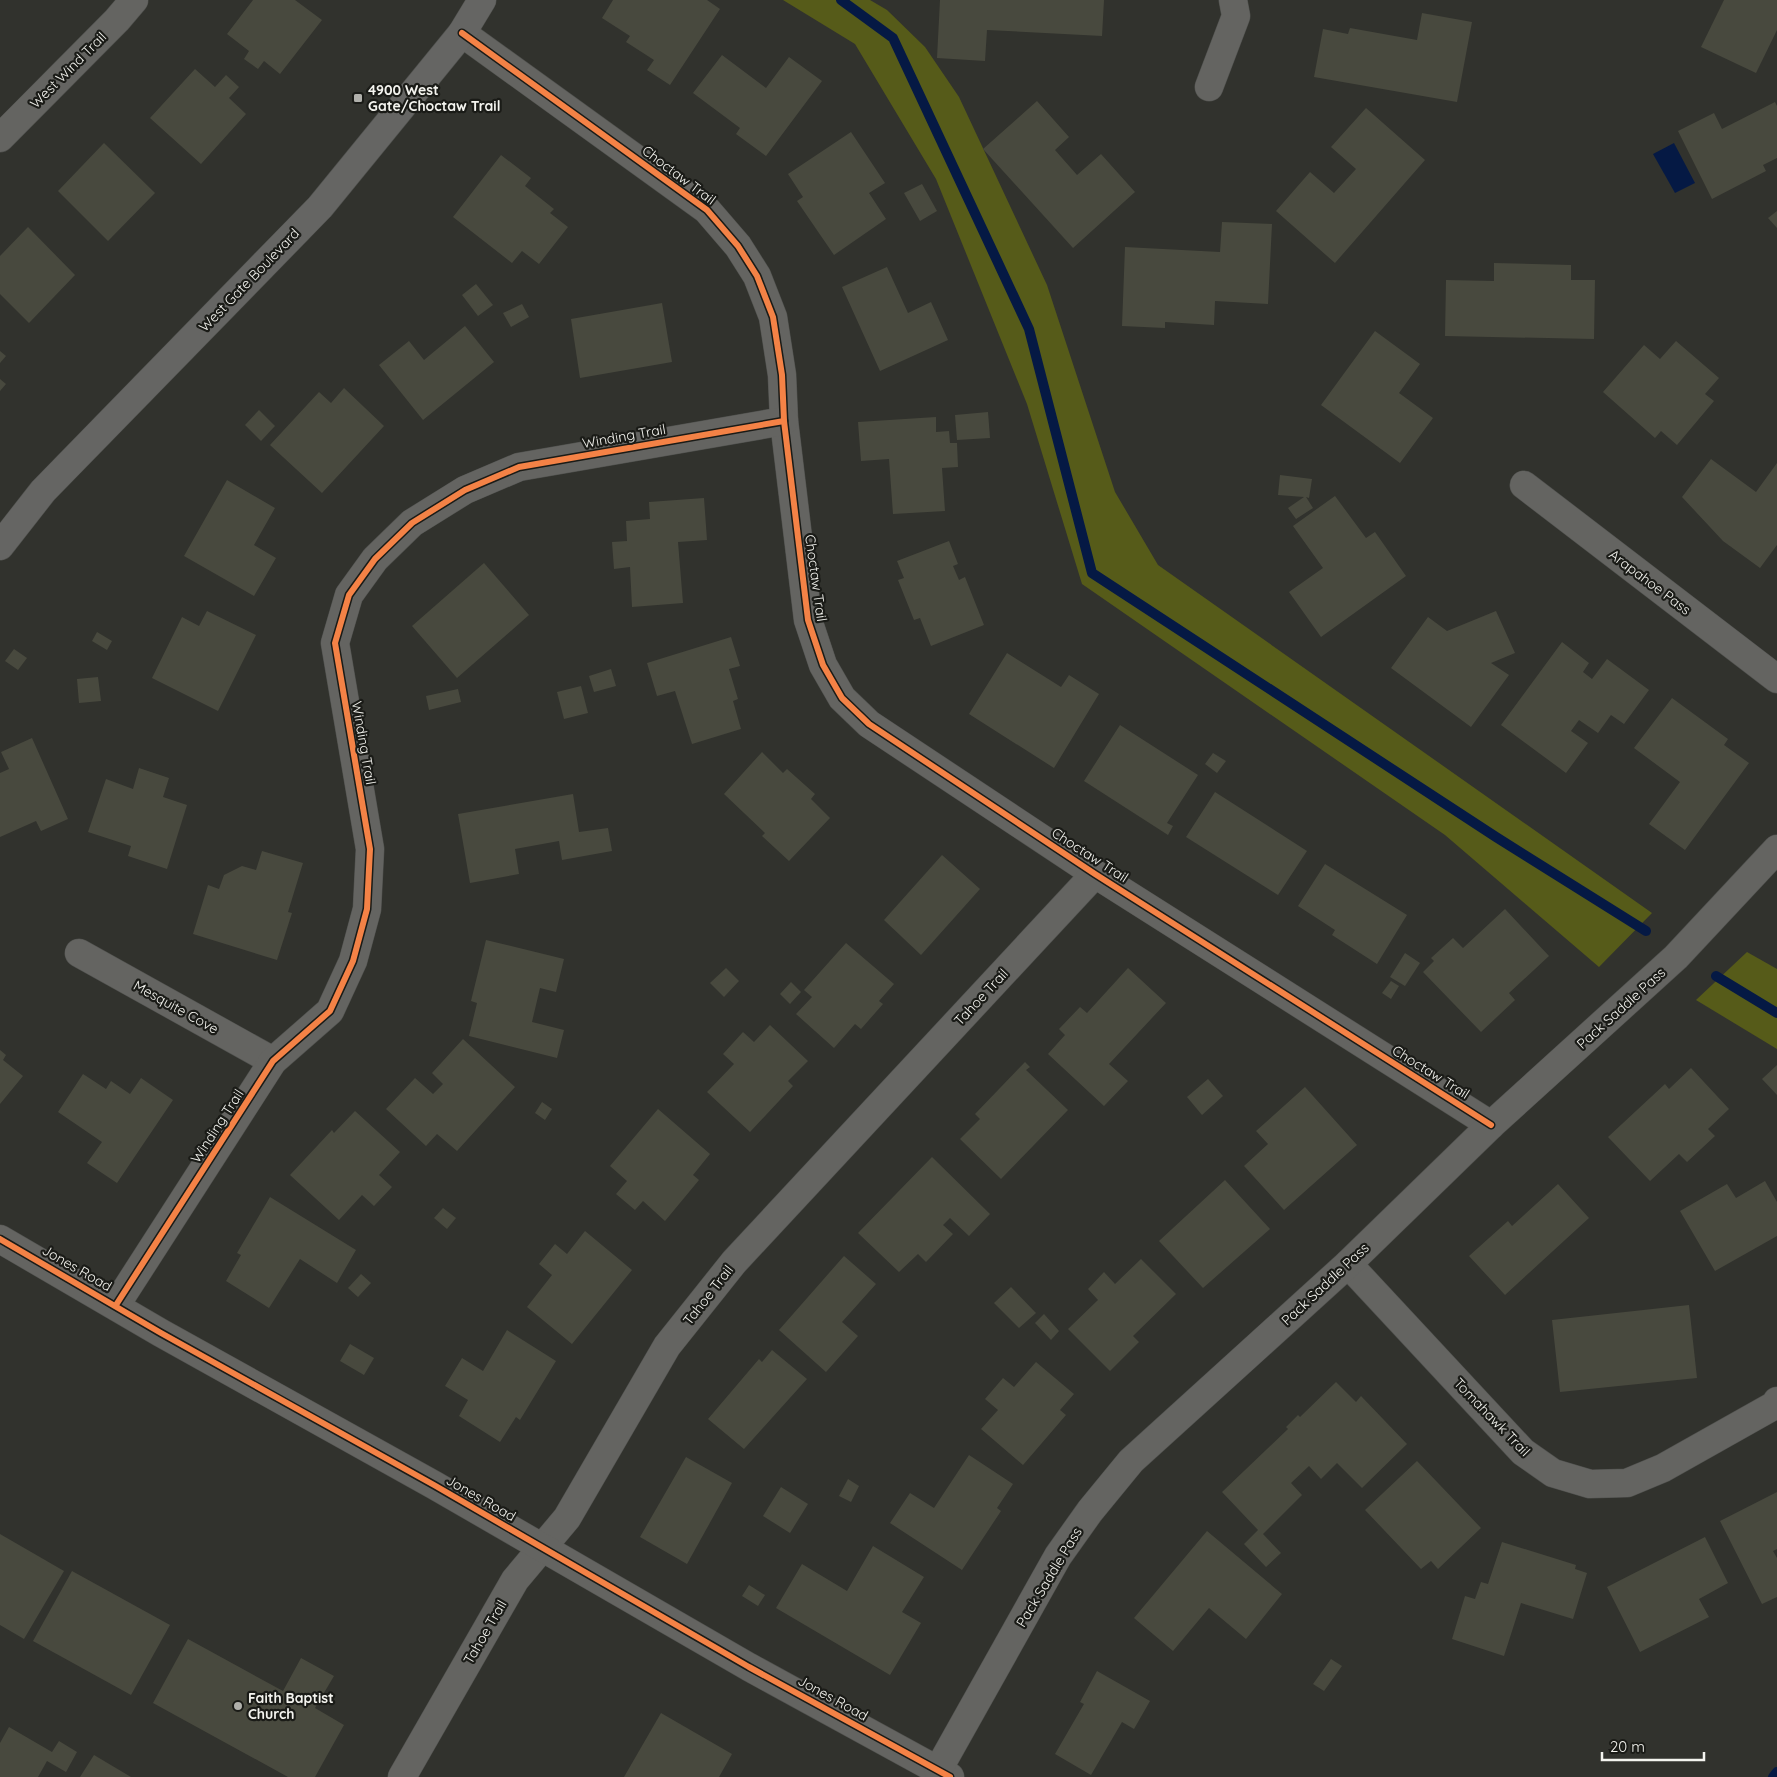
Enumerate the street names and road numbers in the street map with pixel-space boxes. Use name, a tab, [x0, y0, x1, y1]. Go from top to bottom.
street label: West Wind Trail	[26, 28, 110, 112]
street label: Choctaw Trail	[639, 141, 719, 209]
street label: West Gate Boulevard	[195, 224, 303, 336]
street label: Winding Trail	[581, 420, 667, 452]
street label: Choctaw Trail	[801, 533, 831, 623]
street label: Arapahoe Pass	[1606, 545, 1694, 619]
street label: Winding Trail	[348, 700, 380, 786]
street label: Choctaw Trail	[1048, 824, 1132, 886]
street label: Pack Saddle Pass	[1573, 963, 1669, 1053]
street label: Tahoe Trail	[950, 965, 1012, 1029]
street label: Mesquite Cove	[130, 976, 222, 1038]
street label: Choctaw Trail	[1389, 1041, 1473, 1103]
street label: Winding Trail	[187, 1086, 247, 1166]
street label: Pack Saddle Pass	[1277, 1239, 1373, 1329]
street label: Jones Road	[39, 1241, 115, 1295]
street label: Tahoe Trail	[679, 1261, 737, 1329]
street label: Tomahawk Trail	[1450, 1374, 1534, 1460]
street label: Jones Road	[443, 1471, 519, 1525]
street label: Pack Saddle Pass	[1012, 1524, 1086, 1630]
street label: Tahoe Trail	[459, 1597, 511, 1667]
street label: Jones Road	[795, 1671, 871, 1725]

